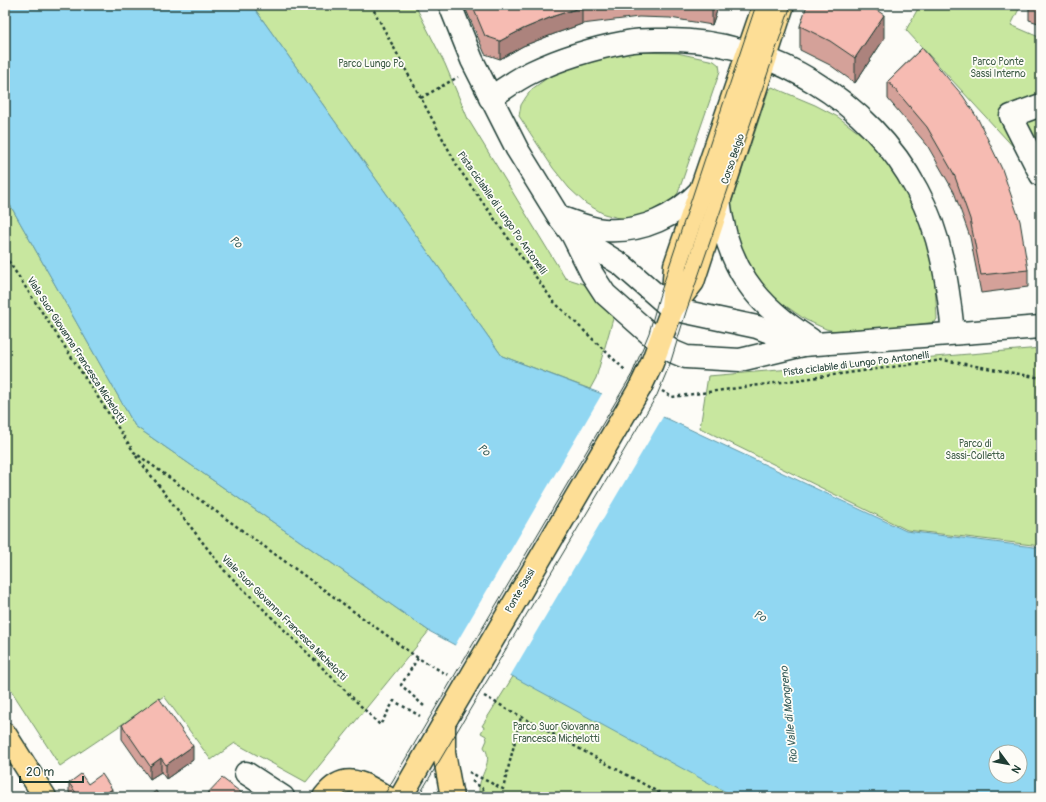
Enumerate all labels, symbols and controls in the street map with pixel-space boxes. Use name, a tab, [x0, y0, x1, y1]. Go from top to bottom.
park label: Parco Ponte Sassi Interno	[970, 56, 1026, 80]
park label: Parco Lungo Po	[338, 58, 405, 70]
street label: Corso Belgio	[719, 132, 747, 186]
street label: Pista ciclabile di Lungo Po Antonelli	[455, 149, 549, 277]
water label: Po	[227, 233, 246, 252]
street label: Viale Suor Giovanna Francesca Michelotti	[24, 275, 128, 426]
street label: Pista ciclabile di Lungo Po Antonelli	[782, 349, 930, 379]
park label: Parco di Sassi-Colletta	[945, 438, 1005, 462]
water label: Po	[475, 441, 494, 460]
street label: Viale Suor Giovanna Francesca Michelotti	[219, 553, 349, 683]
street label: Ponte Sassi	[503, 567, 537, 615]
water label: Po	[752, 608, 769, 625]
water label: Rio Valle di Mongreno	[777, 665, 801, 764]
park label: Parco Suor Giovanna Francesca Michelotti	[512, 721, 600, 745]
north arrow	[988, 744, 1028, 784]
scale bar	[20, 758, 83, 784]
text: N	[1008, 762, 1024, 776]
text: 20 m	[26, 765, 55, 780]

